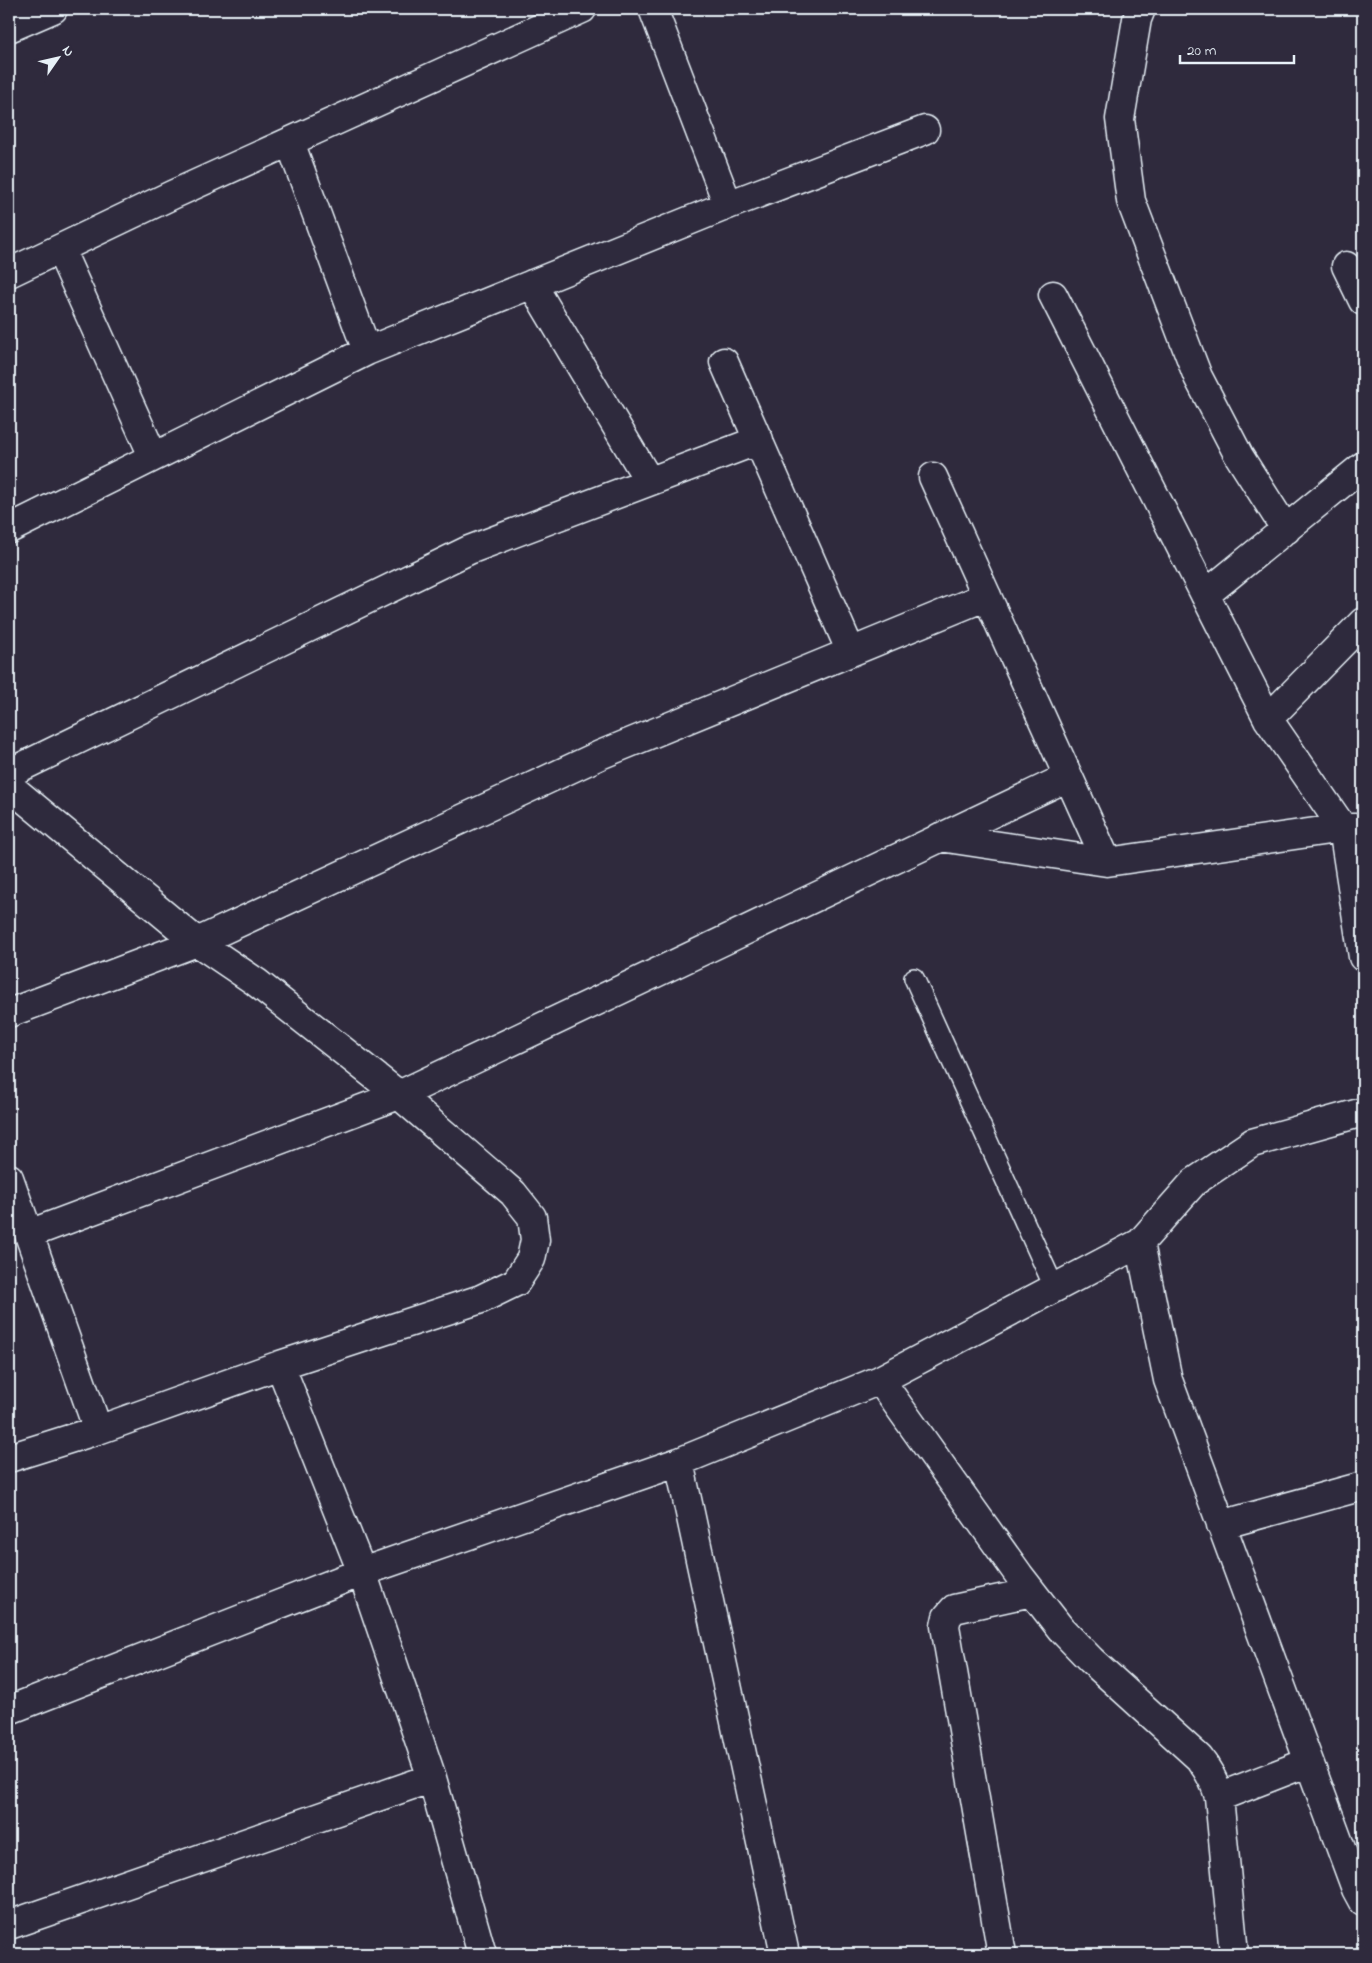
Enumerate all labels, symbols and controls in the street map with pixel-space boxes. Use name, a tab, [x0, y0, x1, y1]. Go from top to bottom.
north arrow	[32, 32, 82, 82]
scale bar	[1180, 32, 1293, 64]
text: 20 m	[1187, 40, 1217, 62]
text: N	[56, 42, 79, 61]

